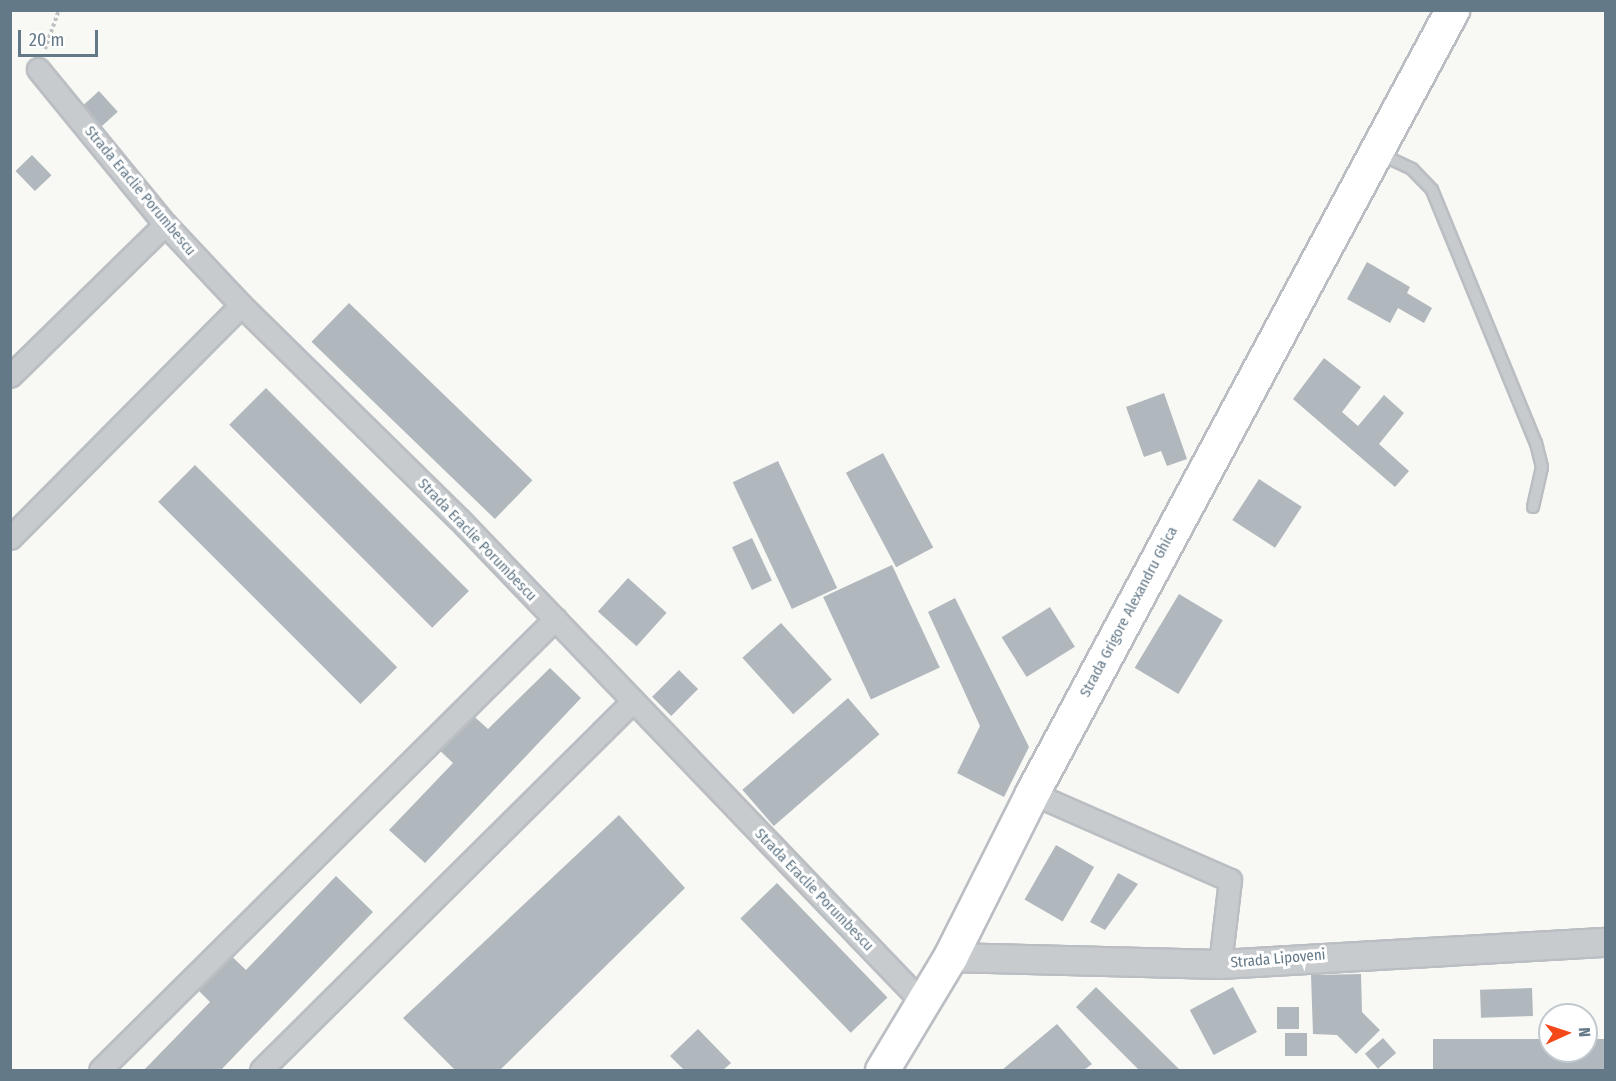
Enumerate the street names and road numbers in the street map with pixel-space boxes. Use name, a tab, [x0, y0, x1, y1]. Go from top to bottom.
street label: Strada Eraclie Porumbescu	[81, 123, 199, 259]
street label: Strada Eraclie Porumbescu	[414, 475, 540, 605]
street label: Strada Grigore Alexandru Ghica	[1076, 524, 1182, 700]
street label: Strada Eraclie Porumbescu	[751, 825, 877, 955]
street label: Strada Lipoveni	[1230, 946, 1326, 972]

